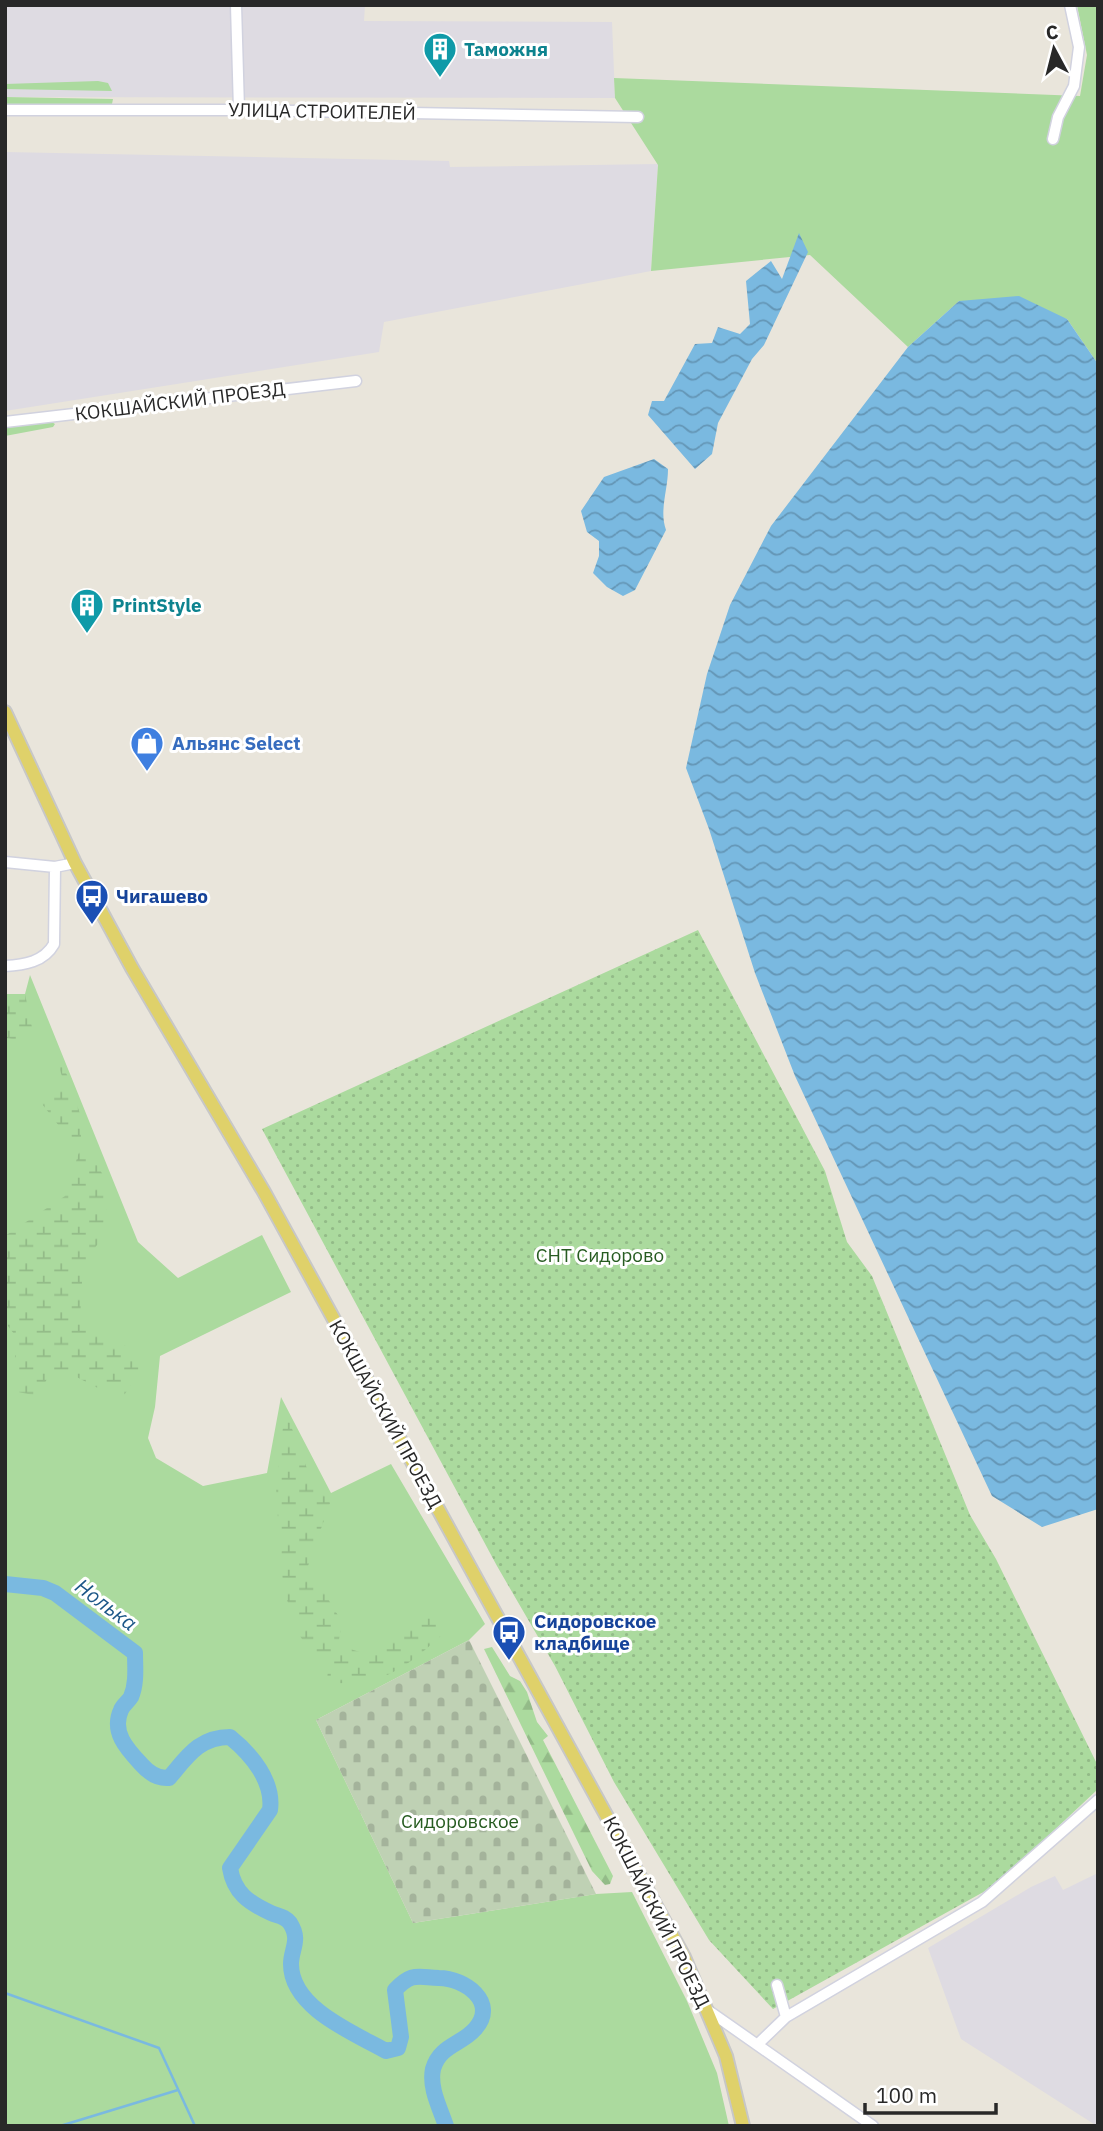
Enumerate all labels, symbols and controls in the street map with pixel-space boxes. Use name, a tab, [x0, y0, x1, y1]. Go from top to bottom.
north arrow	[1019, 14, 1089, 84]
text: С	[1044, 19, 1060, 45]
building icon: Таможня	[421, 30, 459, 79]
place label: Таможня	[464, 37, 548, 61]
street label: УЛИЦА СТРОИТЕЛЕЙ	[228, 97, 416, 125]
street label: КОКШАЙСКИЙ ПРОЕЗД	[73, 376, 287, 426]
building icon: PrintStyle	[68, 586, 106, 635]
place label: PrintStyle	[112, 593, 202, 617]
shop icon: Альянс Select	[128, 724, 166, 773]
place label: Альянс Select	[172, 731, 301, 755]
bus stop icon: Чигашево	[73, 877, 111, 926]
place label: Чигашево	[116, 884, 208, 908]
park label: СНТ Сидорово	[536, 1243, 664, 1267]
street label: КОКШАЙСКИЙ ПРОЕЗД	[324, 1316, 448, 1513]
water label: Нолька	[70, 1572, 143, 1637]
place label: Сидоровское кладбище	[534, 1609, 657, 1655]
bus stop icon: Сидоровское кладбище	[490, 1613, 528, 1662]
park label: Сидоровское	[401, 1809, 519, 1833]
street label: КОКШАЙСКИЙ ПРОЕЗД	[598, 1812, 716, 2012]
scale bar	[865, 2072, 996, 2116]
text: 100 m	[876, 2081, 937, 2109]

